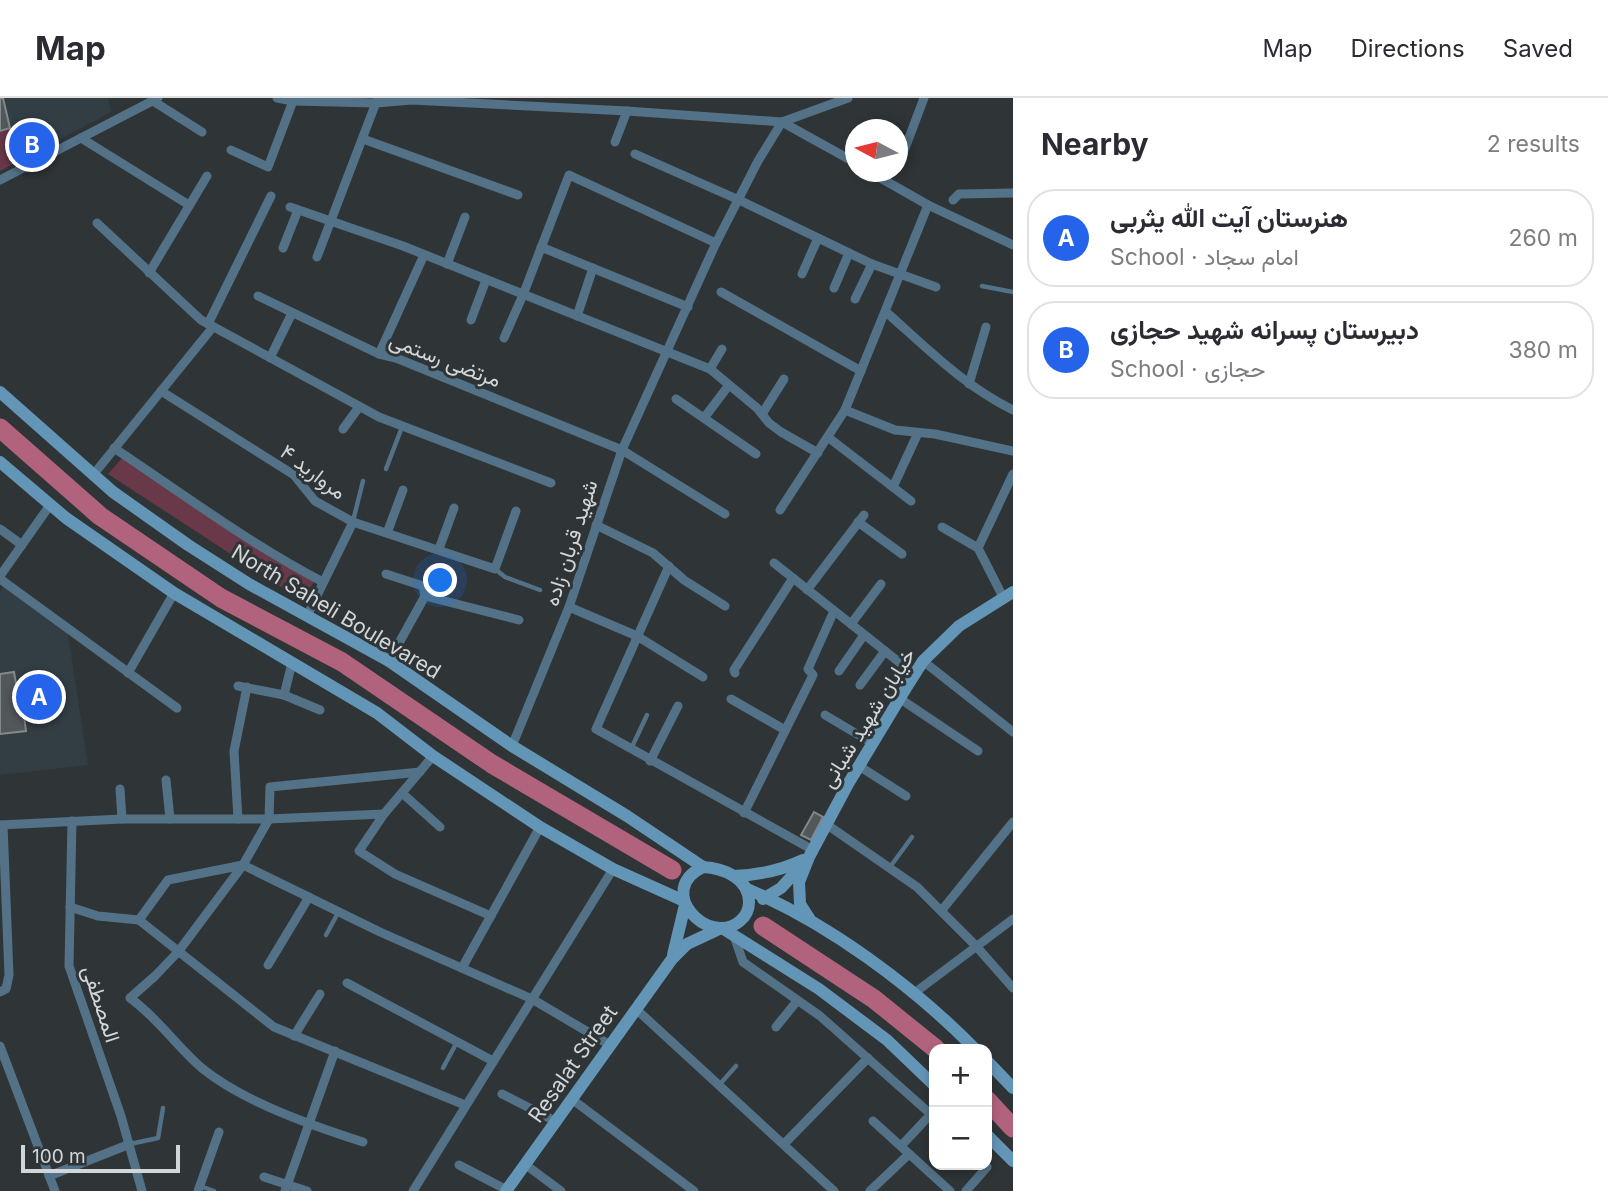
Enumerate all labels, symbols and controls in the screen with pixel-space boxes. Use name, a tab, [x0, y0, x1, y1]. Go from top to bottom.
text: Map	[35, 28, 106, 68]
text: Map	[1263, 34, 1312, 63]
text: Directions	[1350, 34, 1465, 63]
text: Saved	[1503, 34, 1573, 63]
pin: B	[9, 119, 55, 171]
north arrow	[845, 119, 908, 182]
text: Nearby	[1041, 126, 1149, 162]
text: 2 results	[1487, 130, 1580, 158]
text: هنرستان آیت الله یثربی	[1110, 202, 1348, 233]
text: A	[1057, 224, 1075, 252]
text: 260 m	[1509, 224, 1578, 252]
text: School · امام سجاد	[1110, 243, 1299, 271]
text: دبیرستان پسرانه شهید حجازی	[1110, 314, 1419, 345]
street label: مرتضی رستمی	[385, 327, 505, 393]
text: B	[1058, 336, 1074, 364]
text: 380 m	[1508, 336, 1578, 364]
text: School · حجازی	[1110, 355, 1265, 383]
street label: مروارید ۴	[275, 439, 351, 505]
street label: شهید قربان زاده	[538, 477, 604, 609]
street label: North Saheli Boulevared	[227, 539, 445, 684]
your location	[423, 563, 457, 597]
street label: خیابان شهید شبانی	[815, 643, 921, 793]
pin: A	[16, 671, 62, 723]
street label: المصطفی	[77, 962, 126, 1045]
street label: Resalat Street	[523, 1000, 622, 1127]
map controls	[929, 1044, 992, 1170]
button: +	[929, 1044, 992, 1107]
button: −	[929, 1107, 992, 1170]
scale bar	[21, 1142, 180, 1174]
text: 100 m	[32, 1145, 86, 1168]

